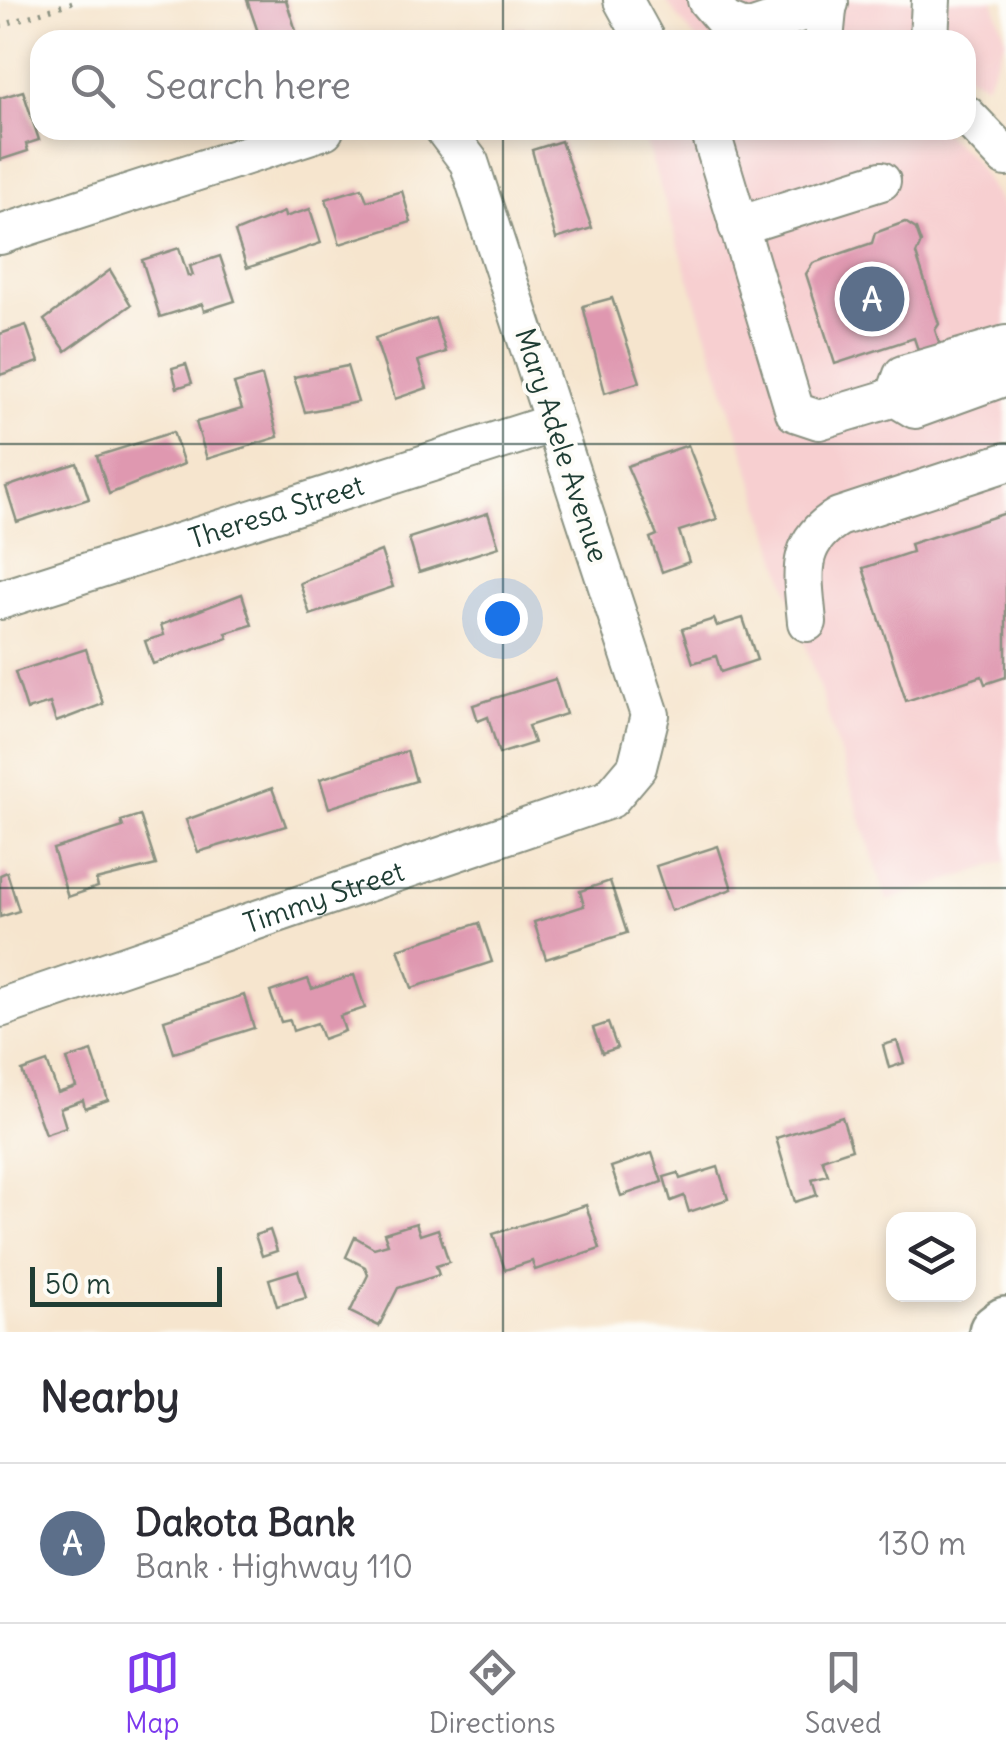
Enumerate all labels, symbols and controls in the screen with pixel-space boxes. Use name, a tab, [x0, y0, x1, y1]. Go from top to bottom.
search box	[30, 30, 976, 140]
icon: search	[65, 58, 120, 113]
text: Search here	[145, 62, 351, 109]
pin: A	[840, 262, 904, 336]
street label: Mary Adele Avenue	[507, 324, 617, 566]
street label: Theresa Street	[184, 467, 368, 557]
your location	[477, 593, 528, 644]
street label: Timmy Street	[239, 853, 408, 941]
map controls	[886, 1212, 976, 1302]
button: layers	[886, 1212, 976, 1302]
scale bar	[30, 1262, 222, 1306]
text: 50 m	[45, 1266, 111, 1302]
text: Nearby	[40, 1371, 179, 1423]
text: Dakota Bank	[135, 1499, 355, 1546]
text: A	[62, 1523, 83, 1564]
text: 130 m	[878, 1523, 966, 1564]
text: Bank · Highway 110	[135, 1546, 413, 1587]
tab: Map	[125, 1645, 180, 1741]
tab: Directions	[429, 1645, 555, 1741]
tab: Saved	[805, 1645, 881, 1741]

